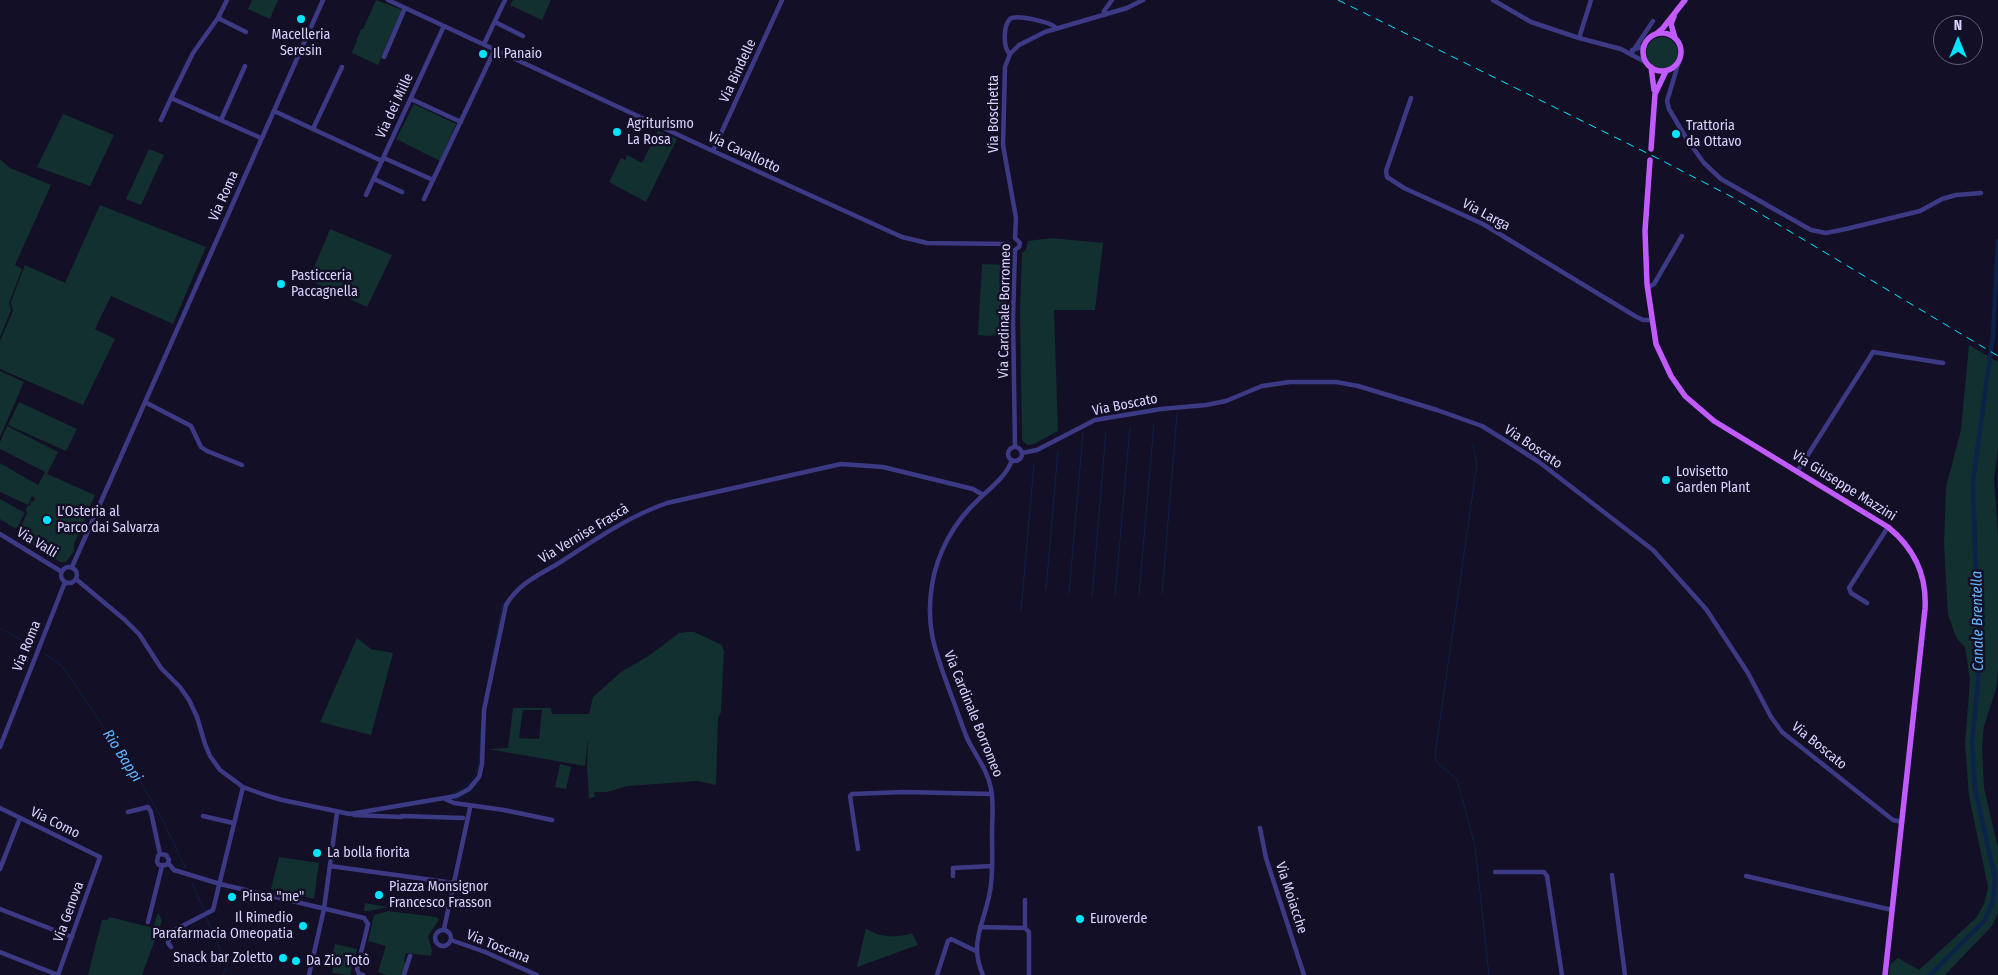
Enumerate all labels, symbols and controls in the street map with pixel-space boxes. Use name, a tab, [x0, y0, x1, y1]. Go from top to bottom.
marker: Macelleria Seresin	[295, 13, 307, 25]
north arrow	[1933, 15, 1983, 65]
text: N	[1954, 17, 1962, 34]
place label: Macelleria Seresin	[272, 27, 330, 59]
street label: Via Bindelle	[716, 37, 760, 105]
place label: Il Panaio	[493, 46, 542, 62]
marker: Il Panaio	[477, 48, 489, 60]
street label: Via dei Mille	[373, 71, 417, 141]
street label: Via Boschetta	[986, 75, 1002, 153]
place label: Agriturismo La Rosa	[627, 116, 694, 148]
place label: Trattoria da Ottavo	[1686, 118, 1742, 150]
marker: Agriturismo La Rosa	[611, 126, 623, 138]
marker: Trattoria da Ottavo	[1670, 128, 1682, 140]
street label: Via Cavallotto	[705, 129, 783, 177]
street label: Via Roma	[206, 168, 242, 224]
street label: Via Larga	[1459, 195, 1513, 235]
street label: Via Cardinale Borromeo	[995, 243, 1015, 379]
place label: Pasticceria Paccagnella	[291, 268, 358, 300]
marker: Pasticceria Paccagnella	[275, 278, 287, 290]
street label: Via Boscato	[1091, 390, 1159, 420]
street label: Via Boscato	[1501, 422, 1565, 472]
street label: Via Giuseppe Mazzini	[1789, 447, 1899, 525]
place label: Lovisetto Garden Plant	[1676, 464, 1750, 497]
marker: Lovisetto Garden Plant	[1660, 474, 1672, 486]
street label: Via Vernise Frascà	[536, 501, 632, 567]
place label: L'Osteria al Parco dai Salvarza	[57, 504, 160, 536]
marker: L'Osteria al Parco dai Salvarza	[41, 514, 53, 526]
street label: Via Valli	[13, 524, 61, 562]
water label: Canale Brentella	[1968, 571, 1988, 671]
street label: Via Roma	[9, 618, 45, 674]
street label: Via Cardinale Borromeo	[940, 648, 1006, 780]
street label: Via Boscato	[1788, 719, 1850, 773]
water label: Rio Bappi	[98, 726, 146, 786]
street label: Via Como	[27, 804, 83, 842]
place label: La bolla fiorita	[327, 845, 410, 861]
marker: La bolla fiorita	[311, 847, 323, 859]
street label: Via Moiacche	[1271, 860, 1311, 936]
street label: Via Genova	[50, 879, 88, 945]
place label: Piazza Monsignor Francesco Frasson	[389, 879, 492, 912]
place label: Pinsa "me"	[242, 889, 304, 905]
marker: Piazza Monsignor Francesco Frasson	[373, 889, 385, 901]
marker: Pinsa "me"	[226, 891, 238, 903]
place label: Il Rimedio Parafarmacia Omeopatia	[152, 910, 293, 942]
place label: Euroverde	[1090, 911, 1147, 927]
marker: Euroverde	[1074, 913, 1086, 925]
marker: Il Rimedio Parafarmacia Omeopatia	[297, 920, 309, 932]
street label: Via Toscana	[464, 927, 532, 967]
place label: Snack bar Zoletto	[173, 950, 273, 966]
marker: Snack bar Zoletto	[277, 952, 289, 964]
place label: Da Zio Totò	[306, 953, 370, 969]
marker: Da Zio Totò	[290, 955, 302, 967]

